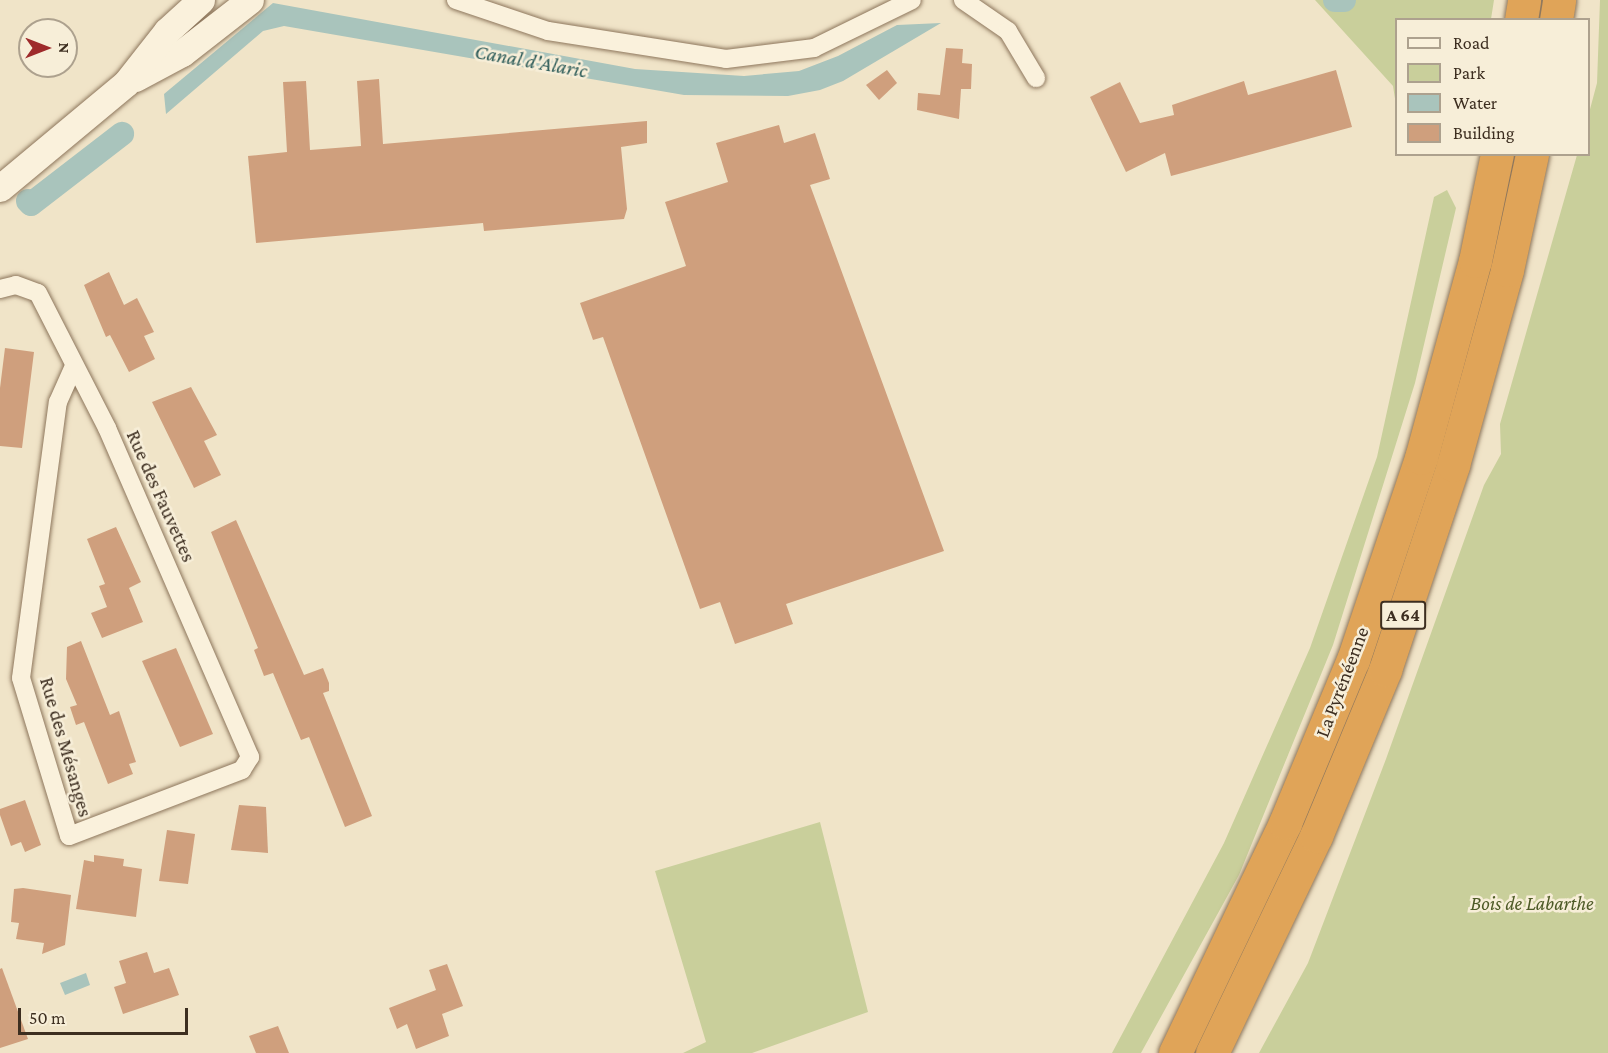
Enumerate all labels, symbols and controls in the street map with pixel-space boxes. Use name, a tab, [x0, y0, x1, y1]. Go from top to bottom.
north arrow	[18, 18, 78, 78]
legend	[1395, 18, 1590, 156]
text: Road	[1453, 33, 1490, 53]
water label: Canal d'Alaric	[473, 39, 589, 83]
text: N	[56, 43, 73, 53]
text: Park	[1453, 63, 1485, 83]
text: Water	[1453, 93, 1497, 113]
text: Building	[1453, 123, 1514, 143]
street label: Rue des Fauvettes	[121, 426, 201, 566]
road number: A 64	[1379, 600, 1427, 630]
street label: La Pyrénéenne	[1310, 623, 1374, 741]
street label: Rue des Mésanges	[35, 674, 97, 820]
park label: Bois de Labarthe	[1470, 891, 1594, 915]
scale bar	[21, 996, 190, 1034]
text: 50 m	[29, 1008, 66, 1028]

